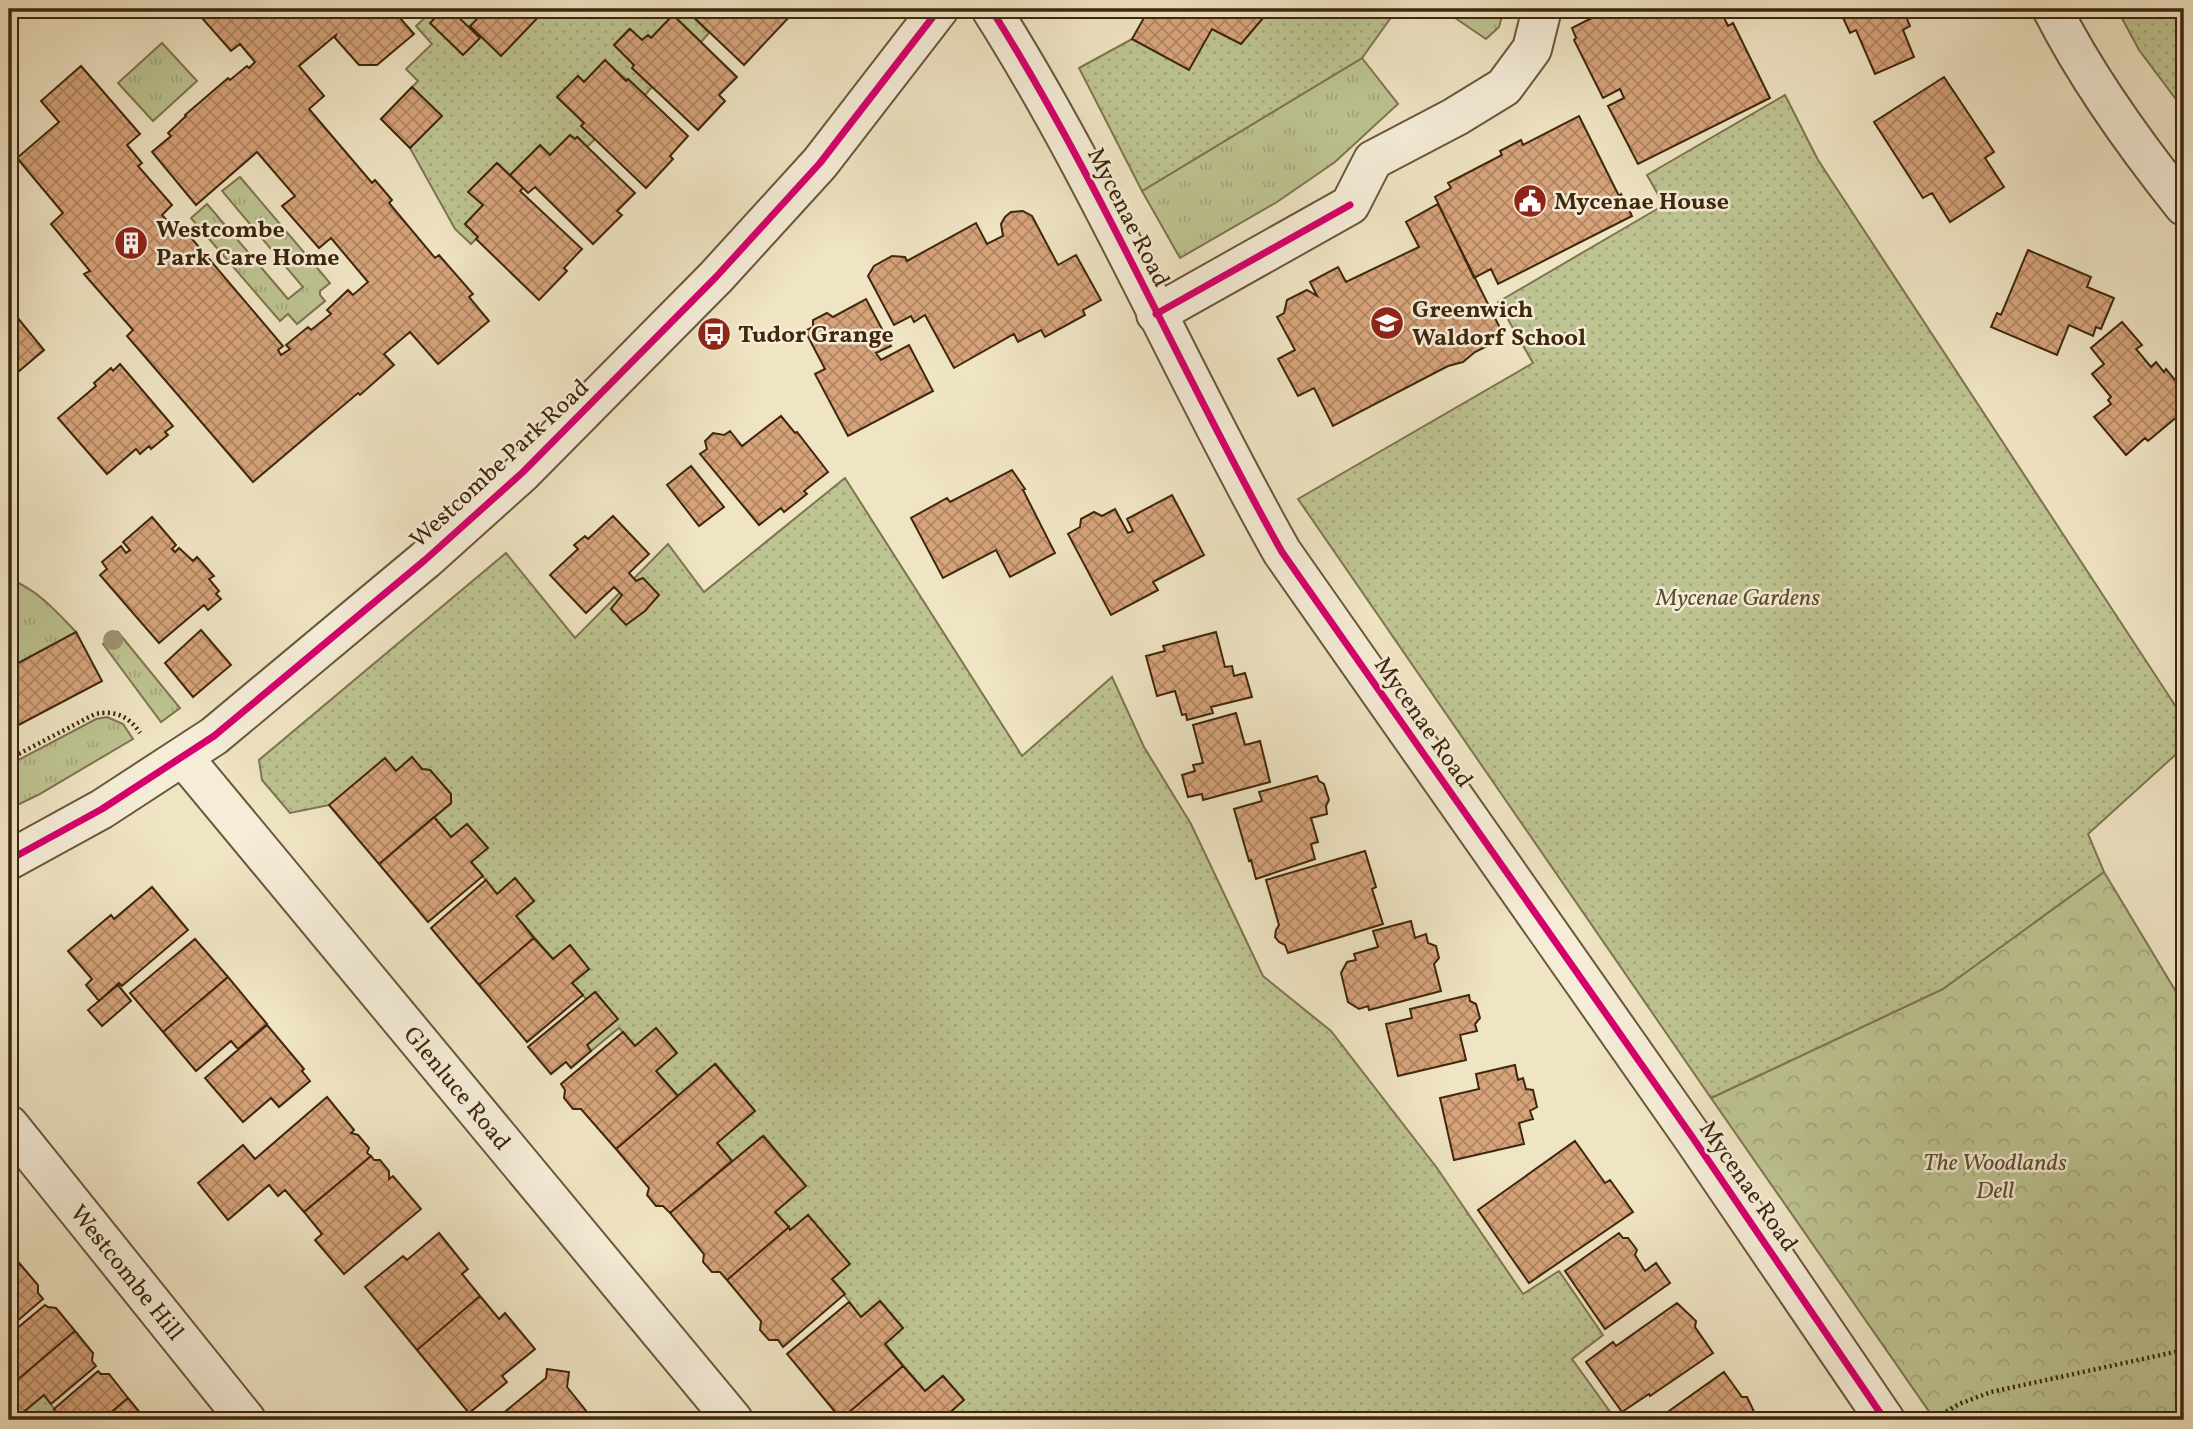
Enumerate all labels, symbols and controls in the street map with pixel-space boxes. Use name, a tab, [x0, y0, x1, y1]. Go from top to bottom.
street label: Mycenae Road	[1077, 142, 1177, 294]
public building icon: Mycenae House	[1511, 182, 1549, 220]
place label: Mycenae House	[1554, 186, 1729, 220]
place label: Westcombe Park Care Home	[156, 214, 340, 276]
building icon: Westcombe Park Care Home	[112, 224, 150, 262]
place label: Greenwich Waldorf School	[1412, 294, 1586, 356]
school or university icon: Greenwich Waldorf School	[1368, 304, 1406, 342]
bus stop icon: Tudor Grange	[695, 315, 733, 353]
place label: Tudor Grange	[738, 319, 894, 353]
street label: Westcombe Park Road	[403, 372, 598, 557]
park label: Mycenae Gardens	[1655, 582, 1820, 616]
street label: Mycenae Road	[1365, 651, 1480, 795]
street label: Glenluce Road	[394, 1020, 518, 1159]
street label: Mycenae Road	[1690, 1115, 1805, 1259]
park label: The Woodlands Dell	[1923, 1147, 2067, 1209]
street label: Westcombe Hill	[61, 1198, 191, 1349]

